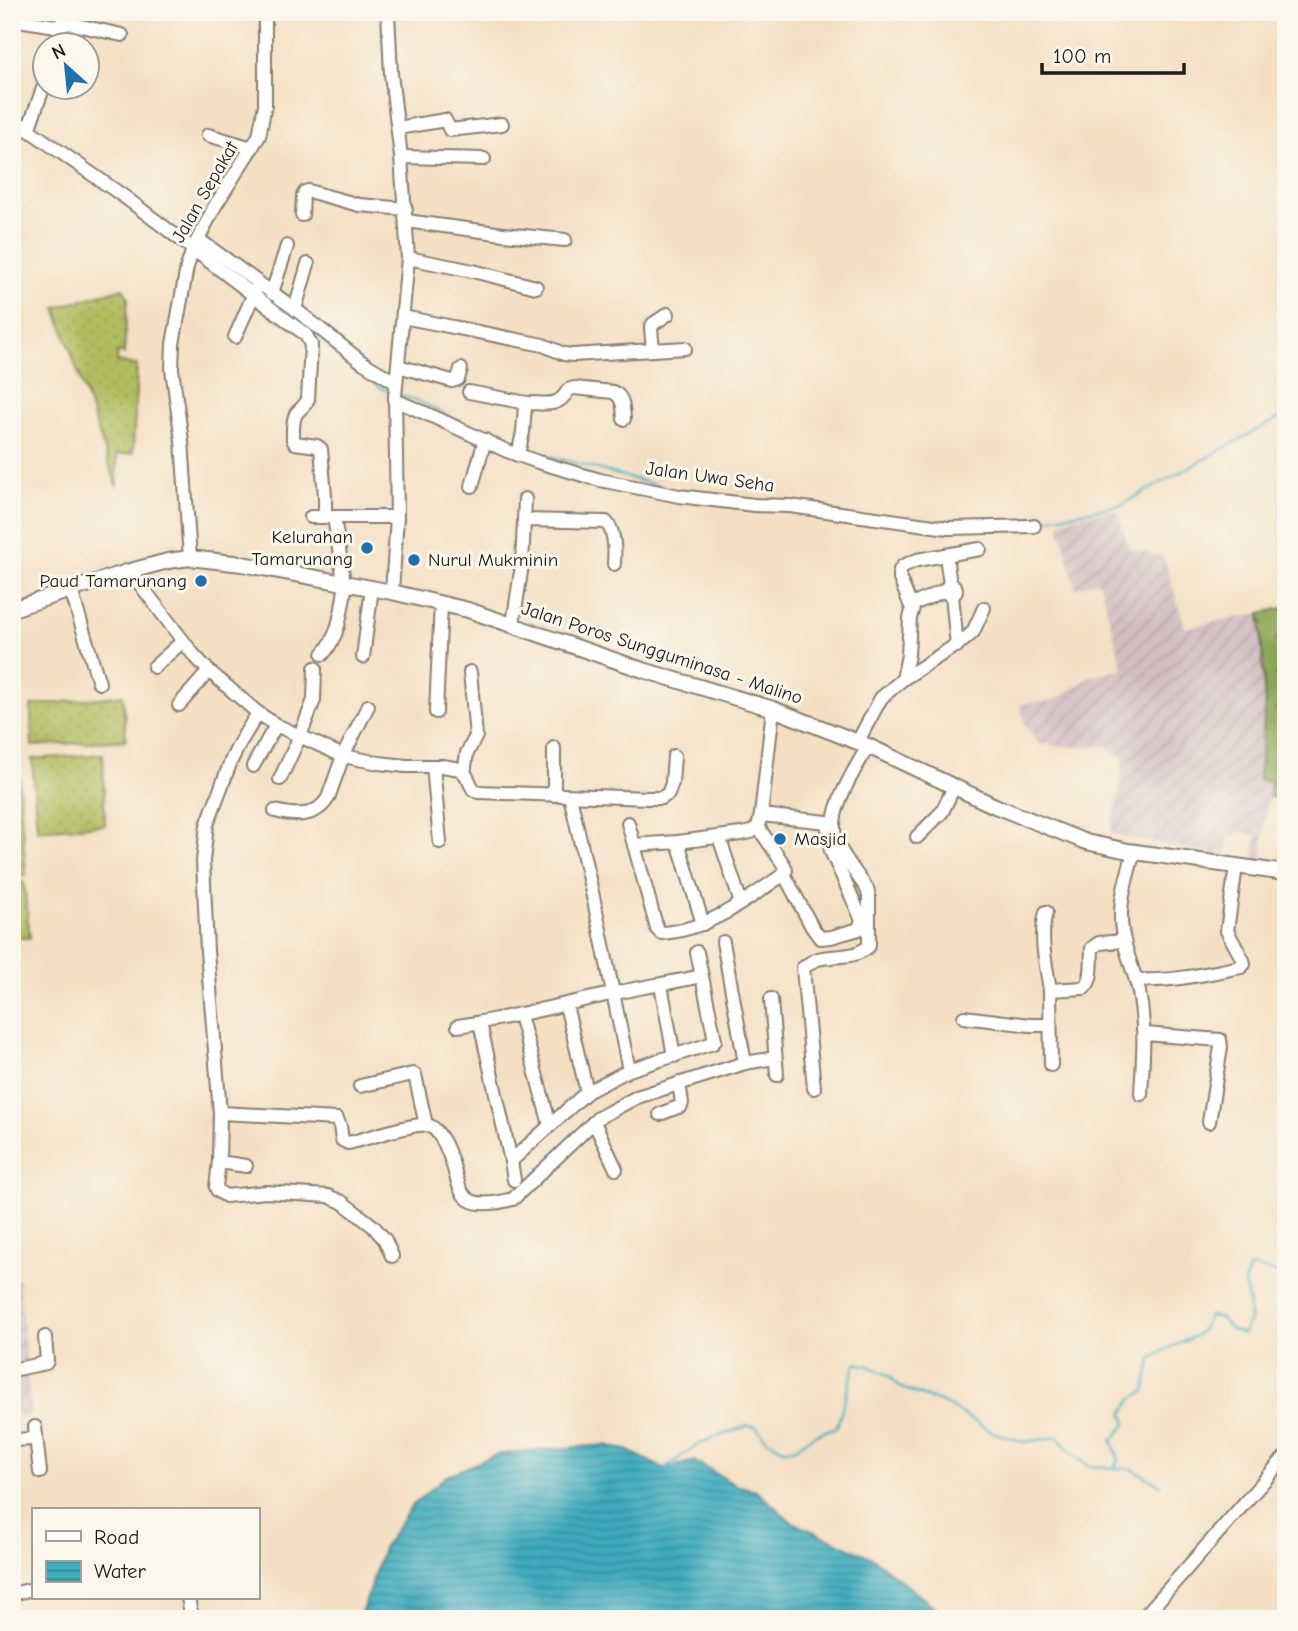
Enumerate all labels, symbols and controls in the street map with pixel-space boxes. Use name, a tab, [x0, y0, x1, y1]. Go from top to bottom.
north arrow	[32, 32, 102, 102]
scale bar	[1042, 32, 1184, 76]
text: N	[48, 39, 69, 64]
text: 100 m	[1053, 44, 1111, 68]
street label: Jalan Sepakat	[167, 137, 243, 247]
street label: Jalan Uwa Seha	[644, 457, 776, 497]
place label: Kelurahan Tamarunang	[251, 526, 353, 570]
marker: Kelurahan Tamarunang	[359, 540, 375, 556]
place label: Nurul Mukminin	[428, 549, 558, 571]
marker: Nurul Mukminin	[406, 552, 422, 568]
place label: Paud Tamarunang	[40, 570, 187, 592]
marker: Paud Tamarunang	[193, 573, 209, 589]
street label: Jalan Poros Sungguminasa - Malino	[519, 597, 805, 709]
place label: Masjid	[794, 828, 847, 850]
marker: Masjid	[772, 831, 788, 847]
legend	[32, 1508, 259, 1600]
text: Road	[94, 1525, 139, 1549]
text: Water	[94, 1559, 147, 1583]

